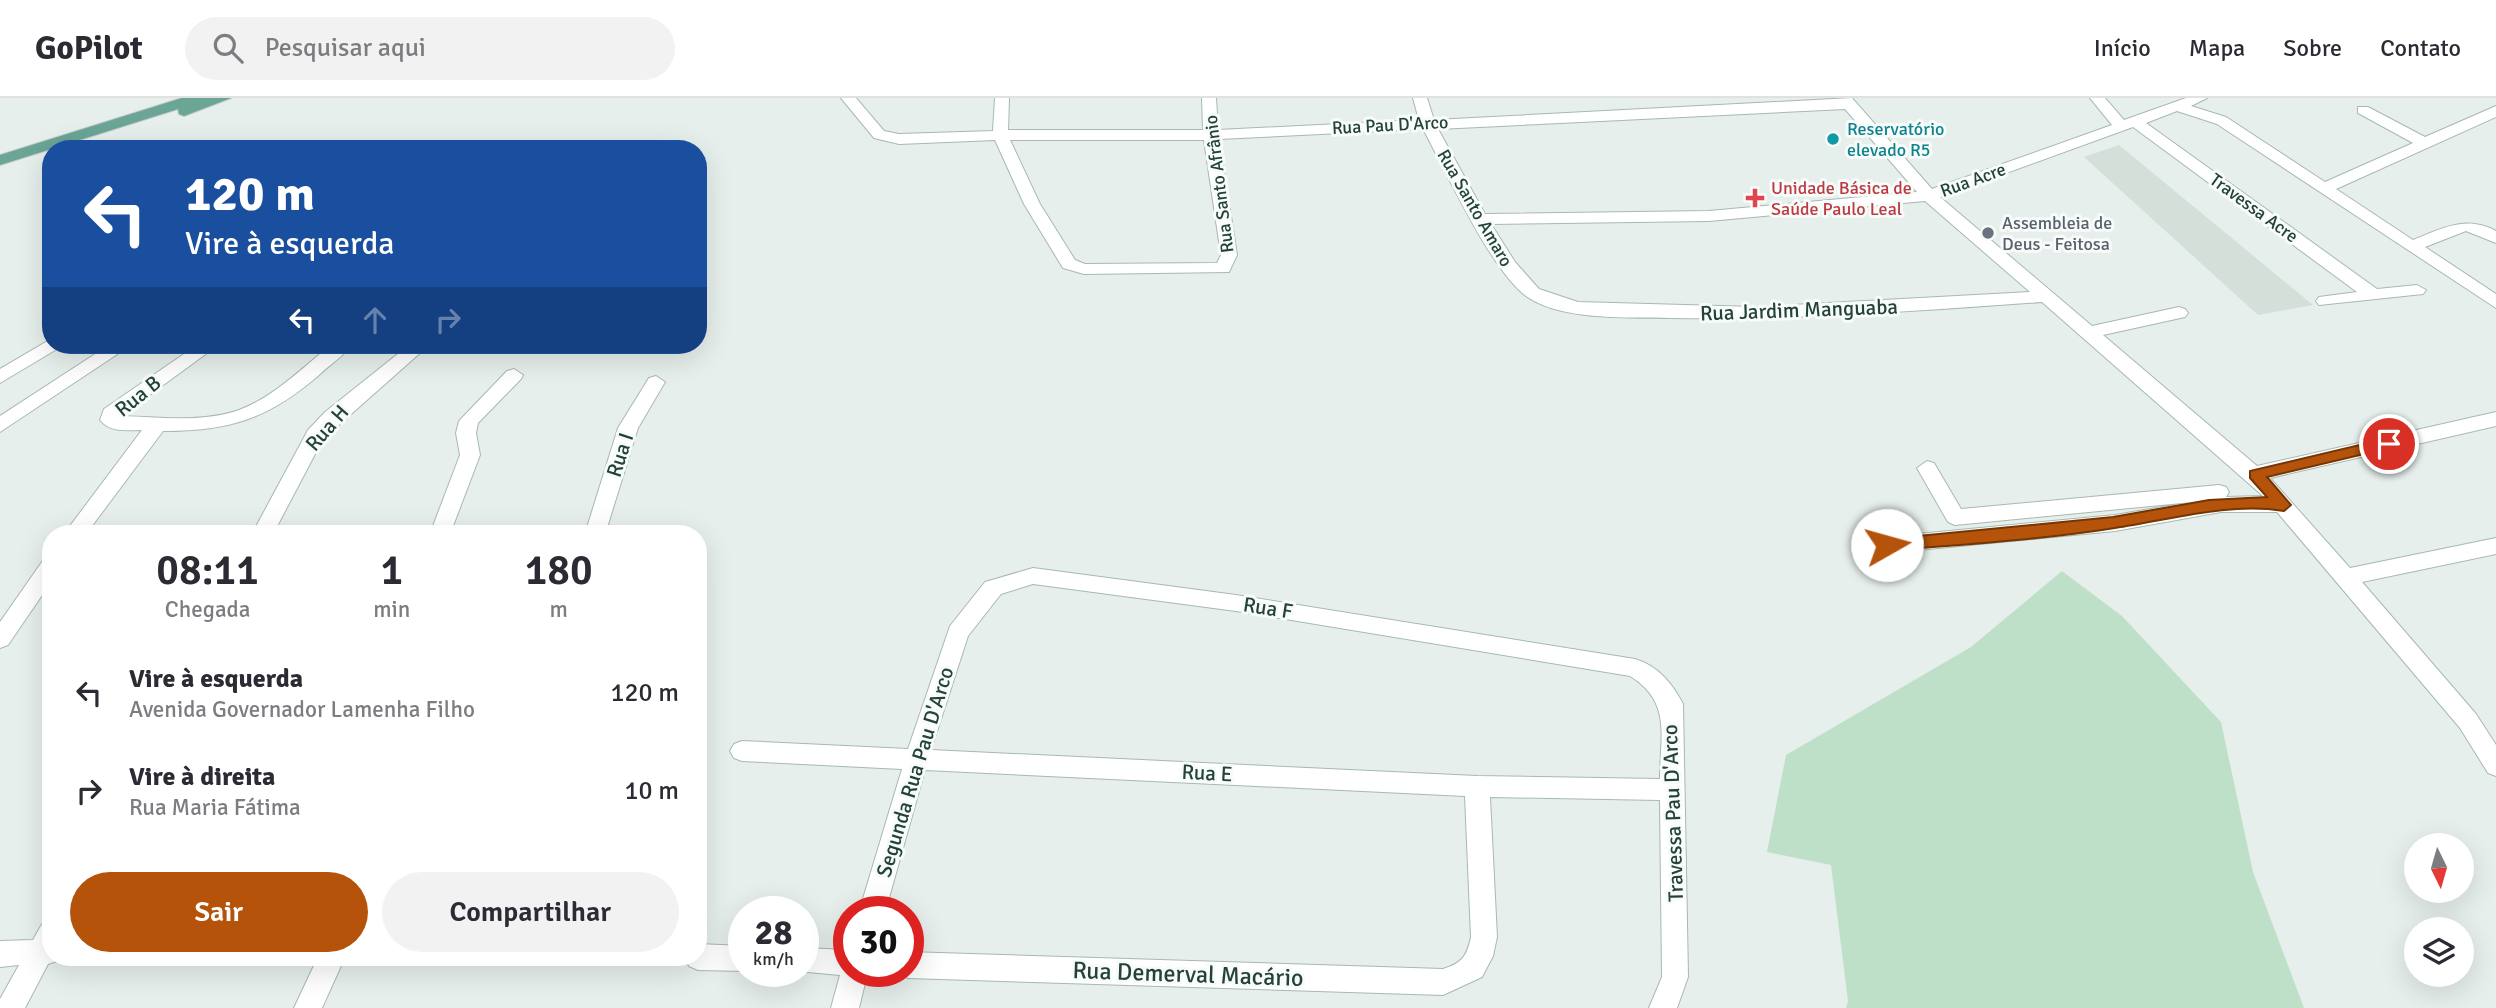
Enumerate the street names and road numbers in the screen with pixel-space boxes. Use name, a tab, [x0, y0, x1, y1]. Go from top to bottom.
street label: Rua Pau D'Arco	[1331, 111, 1449, 139]
street label: Rua Santo Afrânio	[1200, 114, 1238, 254]
street label: Rua Santo Amaro	[1433, 145, 1517, 271]
street label: Rua Acre	[1937, 158, 2009, 202]
street label: Travessa Acre	[2206, 169, 2302, 247]
street label: Rua Jardim Manguaba	[1700, 294, 1898, 326]
street label: Rua B	[110, 370, 166, 422]
street label: Rua H	[300, 399, 354, 457]
street label: Rua I	[601, 430, 639, 480]
street label: Rua F	[1241, 591, 1295, 625]
street label: Segunda Rua Pau D'Arco	[871, 664, 959, 880]
street label: Travessa Pau D'Arco	[1657, 724, 1689, 902]
street label: Rua E	[1181, 759, 1233, 787]
street label: Rua Demerval Macário	[1072, 955, 1304, 993]

